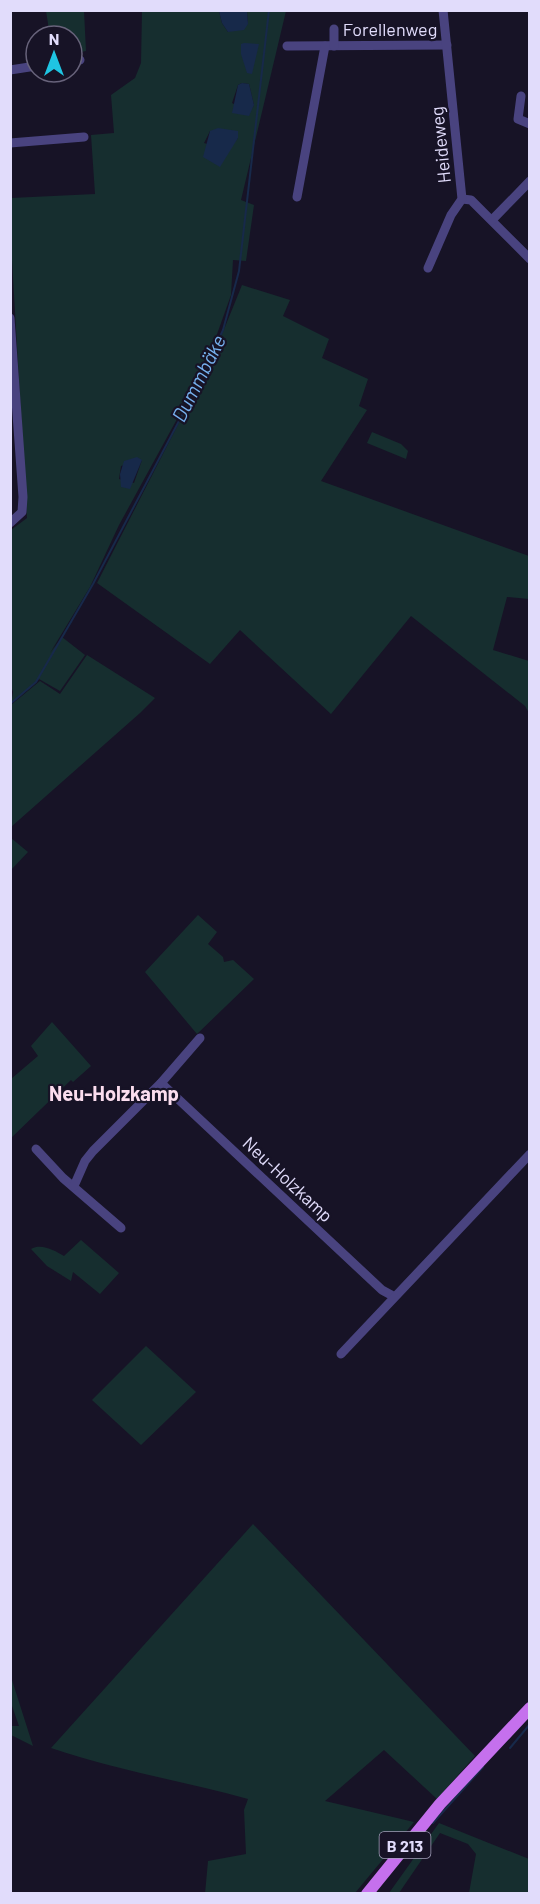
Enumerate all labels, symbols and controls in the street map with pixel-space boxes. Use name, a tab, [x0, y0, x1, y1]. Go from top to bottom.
street label: Forellenweg	[343, 18, 437, 40]
north arrow	[24, 24, 84, 84]
text: N	[49, 29, 59, 48]
street label: Heideweg	[425, 106, 455, 184]
water label: Dummbäke	[166, 331, 230, 425]
district label: Neu-Holzkamp	[49, 1081, 179, 1105]
street label: Neu-Holzkamp	[238, 1132, 338, 1226]
road number: B 213	[380, 1832, 430, 1858]

